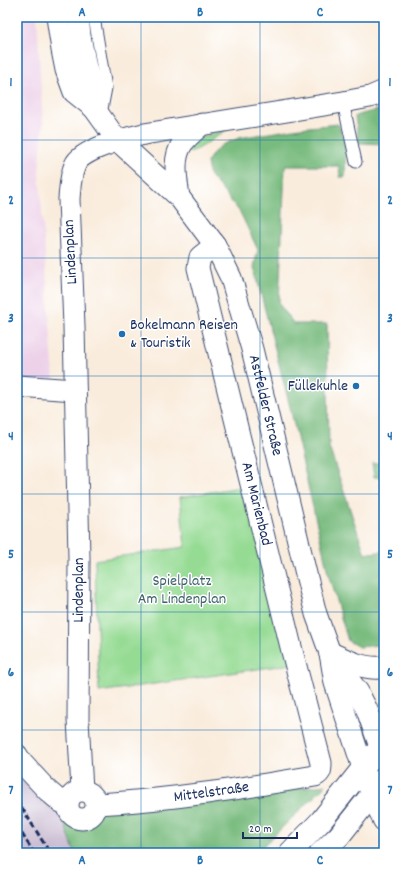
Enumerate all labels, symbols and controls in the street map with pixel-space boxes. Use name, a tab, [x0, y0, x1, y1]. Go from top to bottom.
text: A	[78, 4, 86, 23]
text: B	[197, 4, 203, 23]
text: C	[317, 4, 324, 23]
text: 1	[10, 74, 13, 93]
text: 1	[389, 74, 392, 93]
text: 2	[8, 192, 14, 211]
text: 2	[387, 192, 393, 211]
street label: Lindenplan	[58, 219, 84, 285]
text: 3	[8, 310, 14, 329]
text: 3	[387, 310, 393, 329]
place label: Bokelmann Reisen & Touristik	[130, 314, 238, 355]
marker: Bokelmann Reisen & Touristik	[117, 329, 127, 339]
street label: Astfelder Straße	[242, 352, 289, 458]
place label: Füllekuhle	[288, 375, 348, 398]
marker: Füllekuhle	[351, 381, 361, 391]
text: 4	[8, 428, 14, 447]
text: 4	[387, 428, 393, 447]
street label: Am Marienbad	[234, 460, 278, 548]
text: 5	[8, 546, 14, 565]
text: 5	[387, 546, 393, 565]
street label: Lindenplan	[67, 558, 91, 623]
park label: Spielplatz Am Lindenplan	[138, 570, 226, 611]
text: 6	[8, 664, 15, 683]
text: 6	[387, 664, 394, 683]
street label: Mittelstraße	[172, 775, 251, 809]
text: 7	[9, 782, 14, 801]
text: 7	[388, 782, 393, 801]
scale bar	[243, 814, 297, 840]
text: 20 m	[249, 821, 272, 838]
text: A	[78, 852, 86, 870]
text: B	[197, 852, 203, 870]
text: C	[317, 852, 324, 870]

